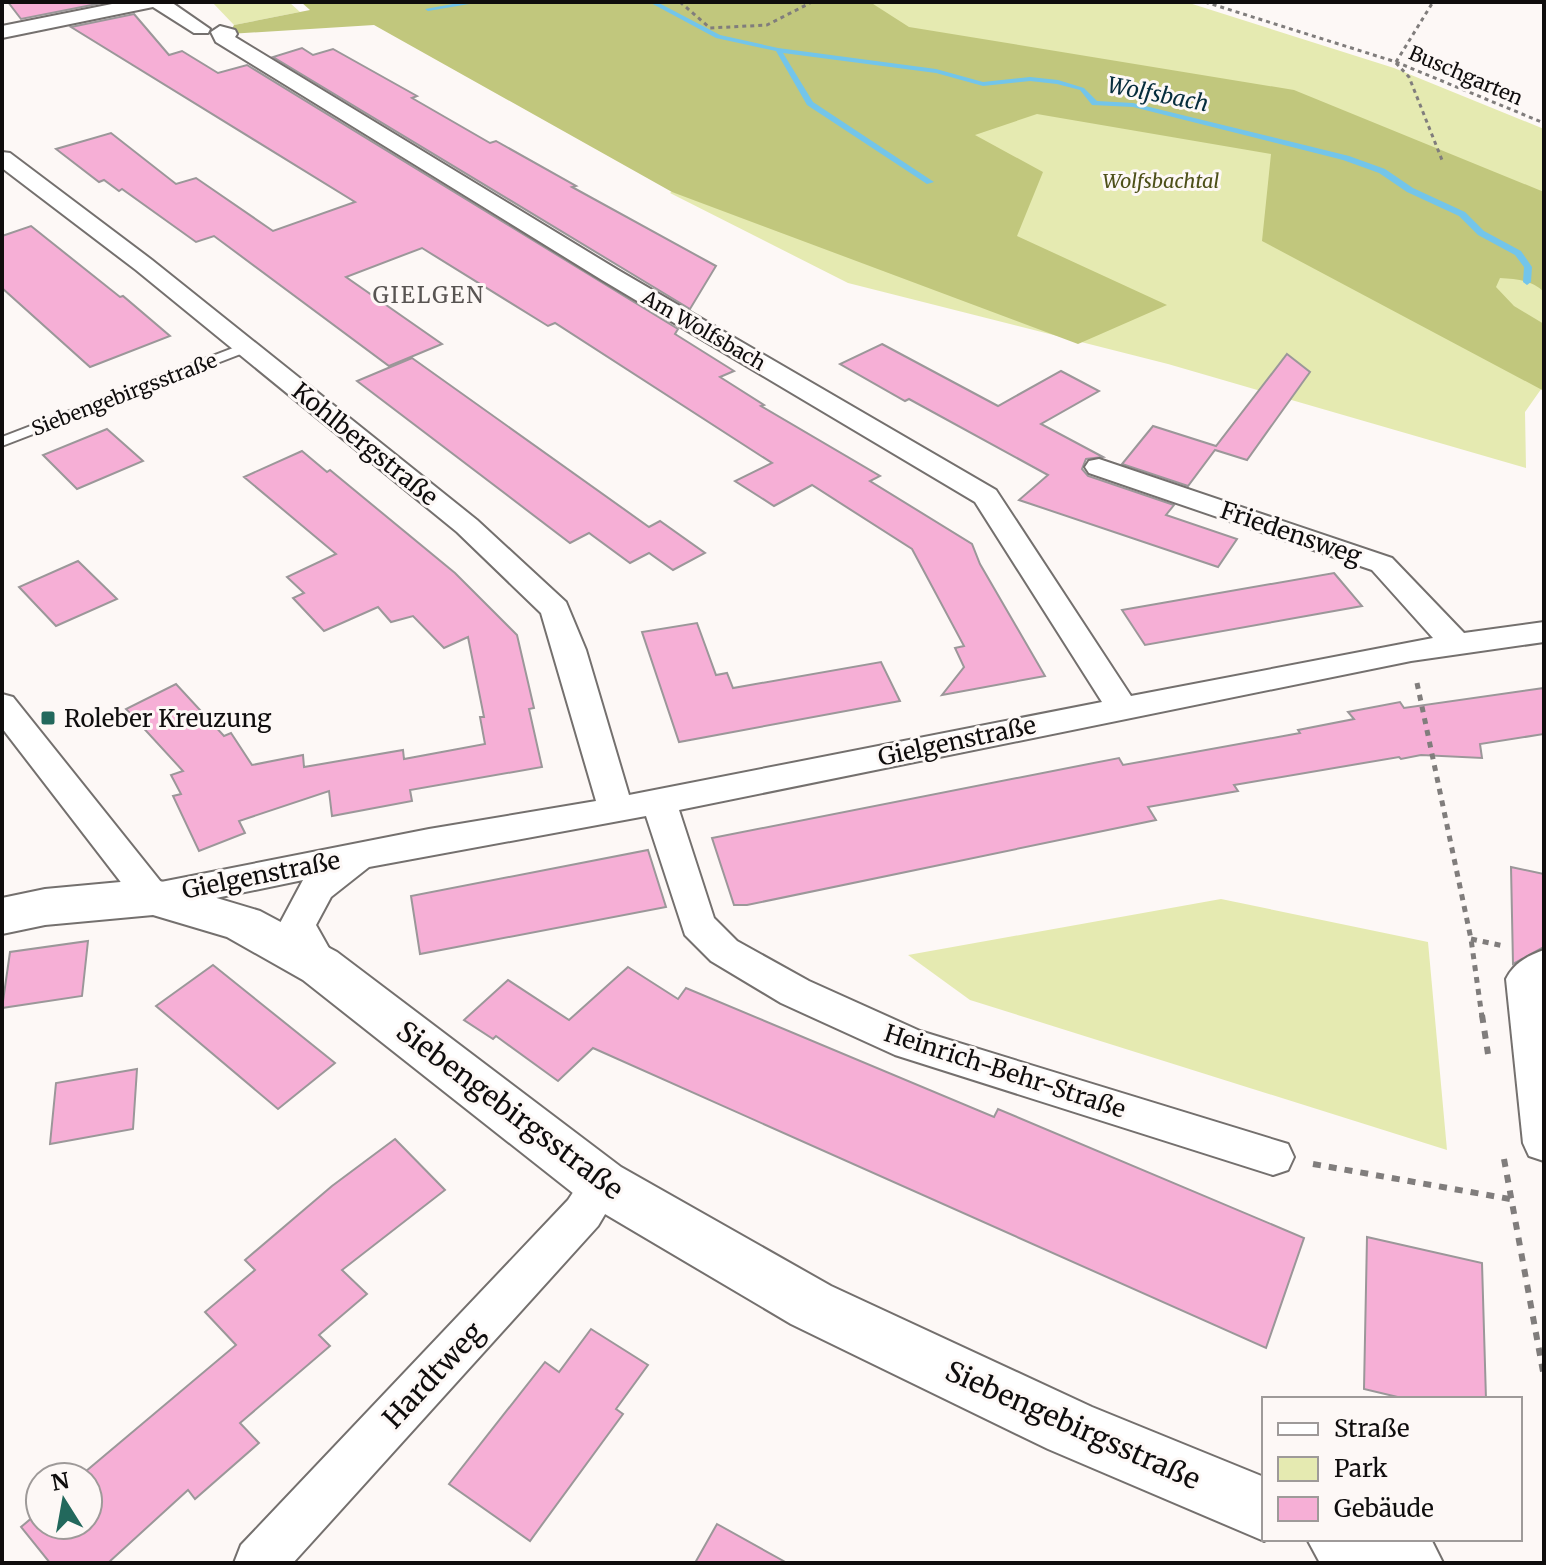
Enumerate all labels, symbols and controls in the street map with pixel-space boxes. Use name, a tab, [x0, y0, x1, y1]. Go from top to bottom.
street label: Buschgarten	[1405, 40, 1527, 110]
water label: Wolfsbach	[1105, 70, 1211, 118]
park label: Wolfsbachtal	[1102, 168, 1220, 193]
district label: GIELGEN	[373, 281, 485, 309]
street label: Am Wolfsbach	[637, 284, 770, 375]
street label: Siebengebirgsstraße	[28, 347, 220, 441]
street label: Kohlbergstraße	[286, 376, 444, 512]
street label: Friedensweg	[1216, 494, 1366, 572]
place label: Roleber Kreuzung	[64, 703, 272, 734]
marker: Roleber Kreuzung	[39, 709, 57, 727]
street label: Gielgenstraße	[875, 709, 1039, 773]
street label: Gielgenstraße	[179, 844, 343, 906]
street label: Siebengebirgsstraße	[389, 1013, 631, 1207]
street label: Heinrich-Behr-Straße	[880, 1017, 1130, 1125]
street label: Hardtweg	[375, 1314, 491, 1436]
street label: Siebengebirgsstraße	[940, 1353, 1206, 1497]
legend	[1262, 1397, 1522, 1541]
text: Straße	[1334, 1413, 1409, 1444]
text: Park	[1334, 1453, 1388, 1484]
north arrow	[24, 1461, 104, 1541]
text: N	[49, 1466, 72, 1497]
text: Gebäude	[1334, 1493, 1434, 1524]

